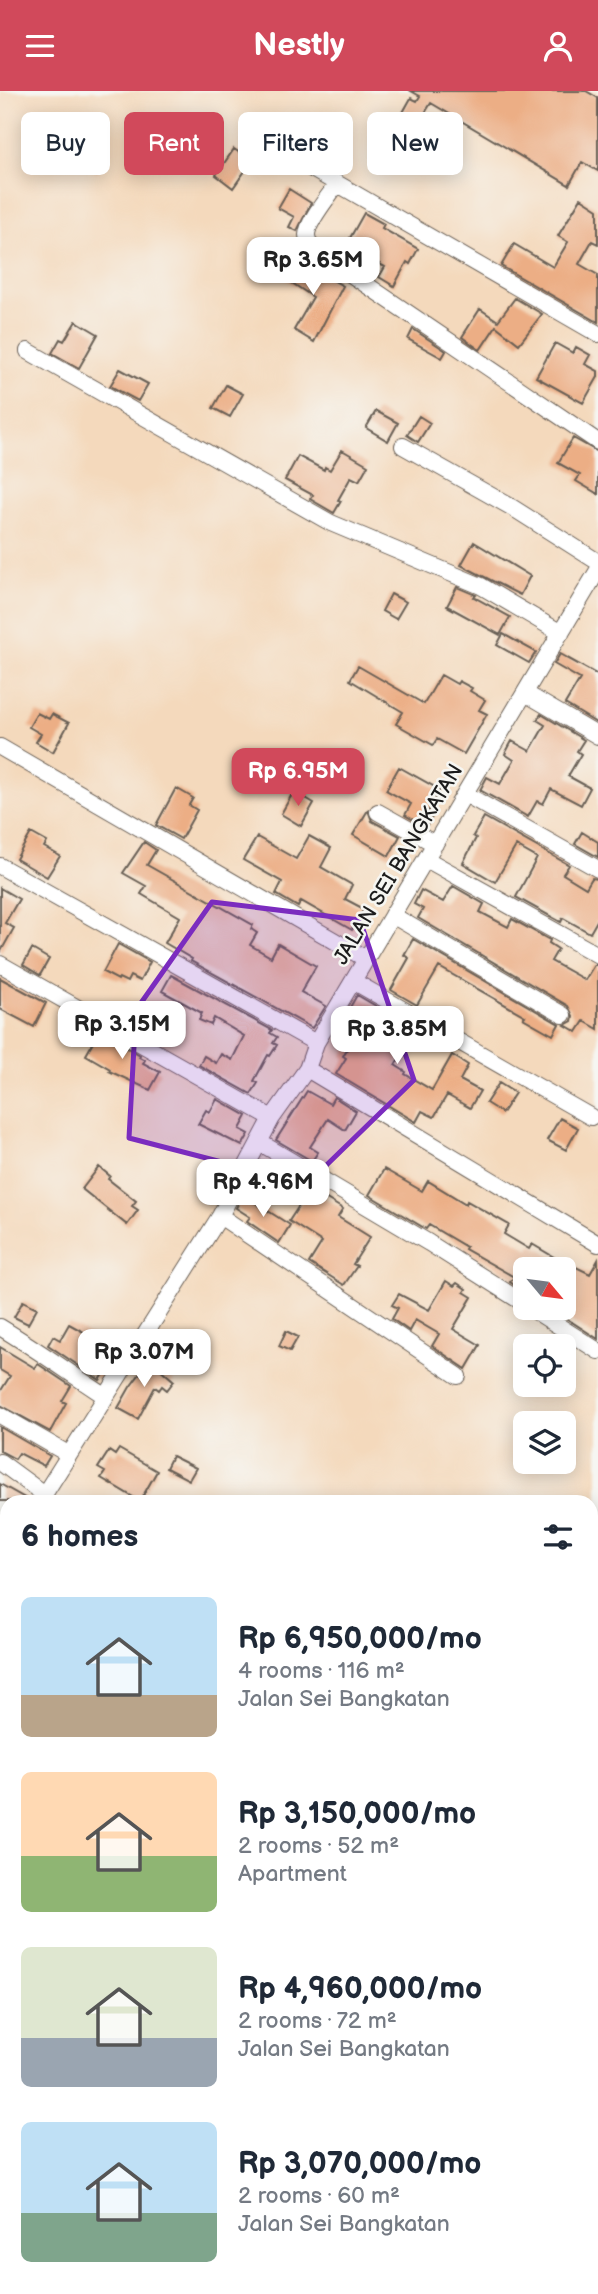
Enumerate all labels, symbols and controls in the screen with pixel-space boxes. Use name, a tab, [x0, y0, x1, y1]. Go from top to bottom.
text: Nestly	[253, 26, 345, 65]
icon: menu	[21, 27, 59, 65]
icon: person	[539, 27, 577, 65]
chip: Buy	[21, 112, 110, 175]
chip: Rent	[124, 112, 224, 175]
chip: Filters	[238, 112, 353, 175]
chip: New	[367, 112, 463, 175]
pin: Rp 3.65M	[241, 237, 385, 297]
text: Rp 3.65M	[263, 246, 363, 274]
pin: Rp 6.95M	[226, 749, 370, 808]
text: Rp 6.95M	[248, 757, 348, 785]
street label: JALAN SEI BANGKATAN	[329, 759, 468, 969]
pin: Rp 3.15M	[50, 1002, 194, 1061]
pin: Rp 3.85M	[325, 1007, 469, 1066]
text: Rp 3.15M	[74, 1010, 170, 1038]
text: Rp 3.85M	[347, 1015, 447, 1043]
pin: Rp 4.96M	[191, 1159, 335, 1219]
text: Rp 4.96M	[212, 1168, 314, 1196]
north arrow	[513, 1257, 576, 1319]
map controls	[513, 1257, 576, 1474]
pin: Rp 3.07M	[72, 1329, 216, 1389]
button: locate	[513, 1334, 576, 1397]
text: Rp 3.07M	[94, 1338, 194, 1366]
button: layers	[513, 1411, 576, 1474]
icon: filters	[539, 1518, 577, 1556]
text: 6 homes	[21, 1519, 138, 1555]
text: Rp 6,950,000/mo	[238, 1621, 482, 1657]
icon: home	[77, 1625, 161, 1709]
text: 4 rooms · 116 m²	[238, 1657, 405, 1685]
text: Jalan Sei Bangkatan	[238, 1685, 450, 1713]
text: Rp 3,150,000/mo	[238, 1796, 476, 1832]
icon: home	[77, 1800, 161, 1884]
text: 2 rooms · 52 m²	[238, 1832, 399, 1860]
text: Apartment	[238, 1860, 347, 1888]
text: Rp 4,960,000/mo	[238, 1971, 482, 2007]
icon: home	[77, 1975, 161, 2059]
text: 2 rooms · 72 m²	[238, 2007, 397, 2035]
text: Jalan Sei Bangkatan	[238, 2035, 450, 2063]
text: Rp 3,070,000/mo	[238, 2146, 481, 2182]
icon: home	[77, 2150, 161, 2234]
text: 2 rooms · 60 m²	[238, 2182, 400, 2210]
text: Jalan Sei Bangkatan	[238, 2210, 450, 2238]

